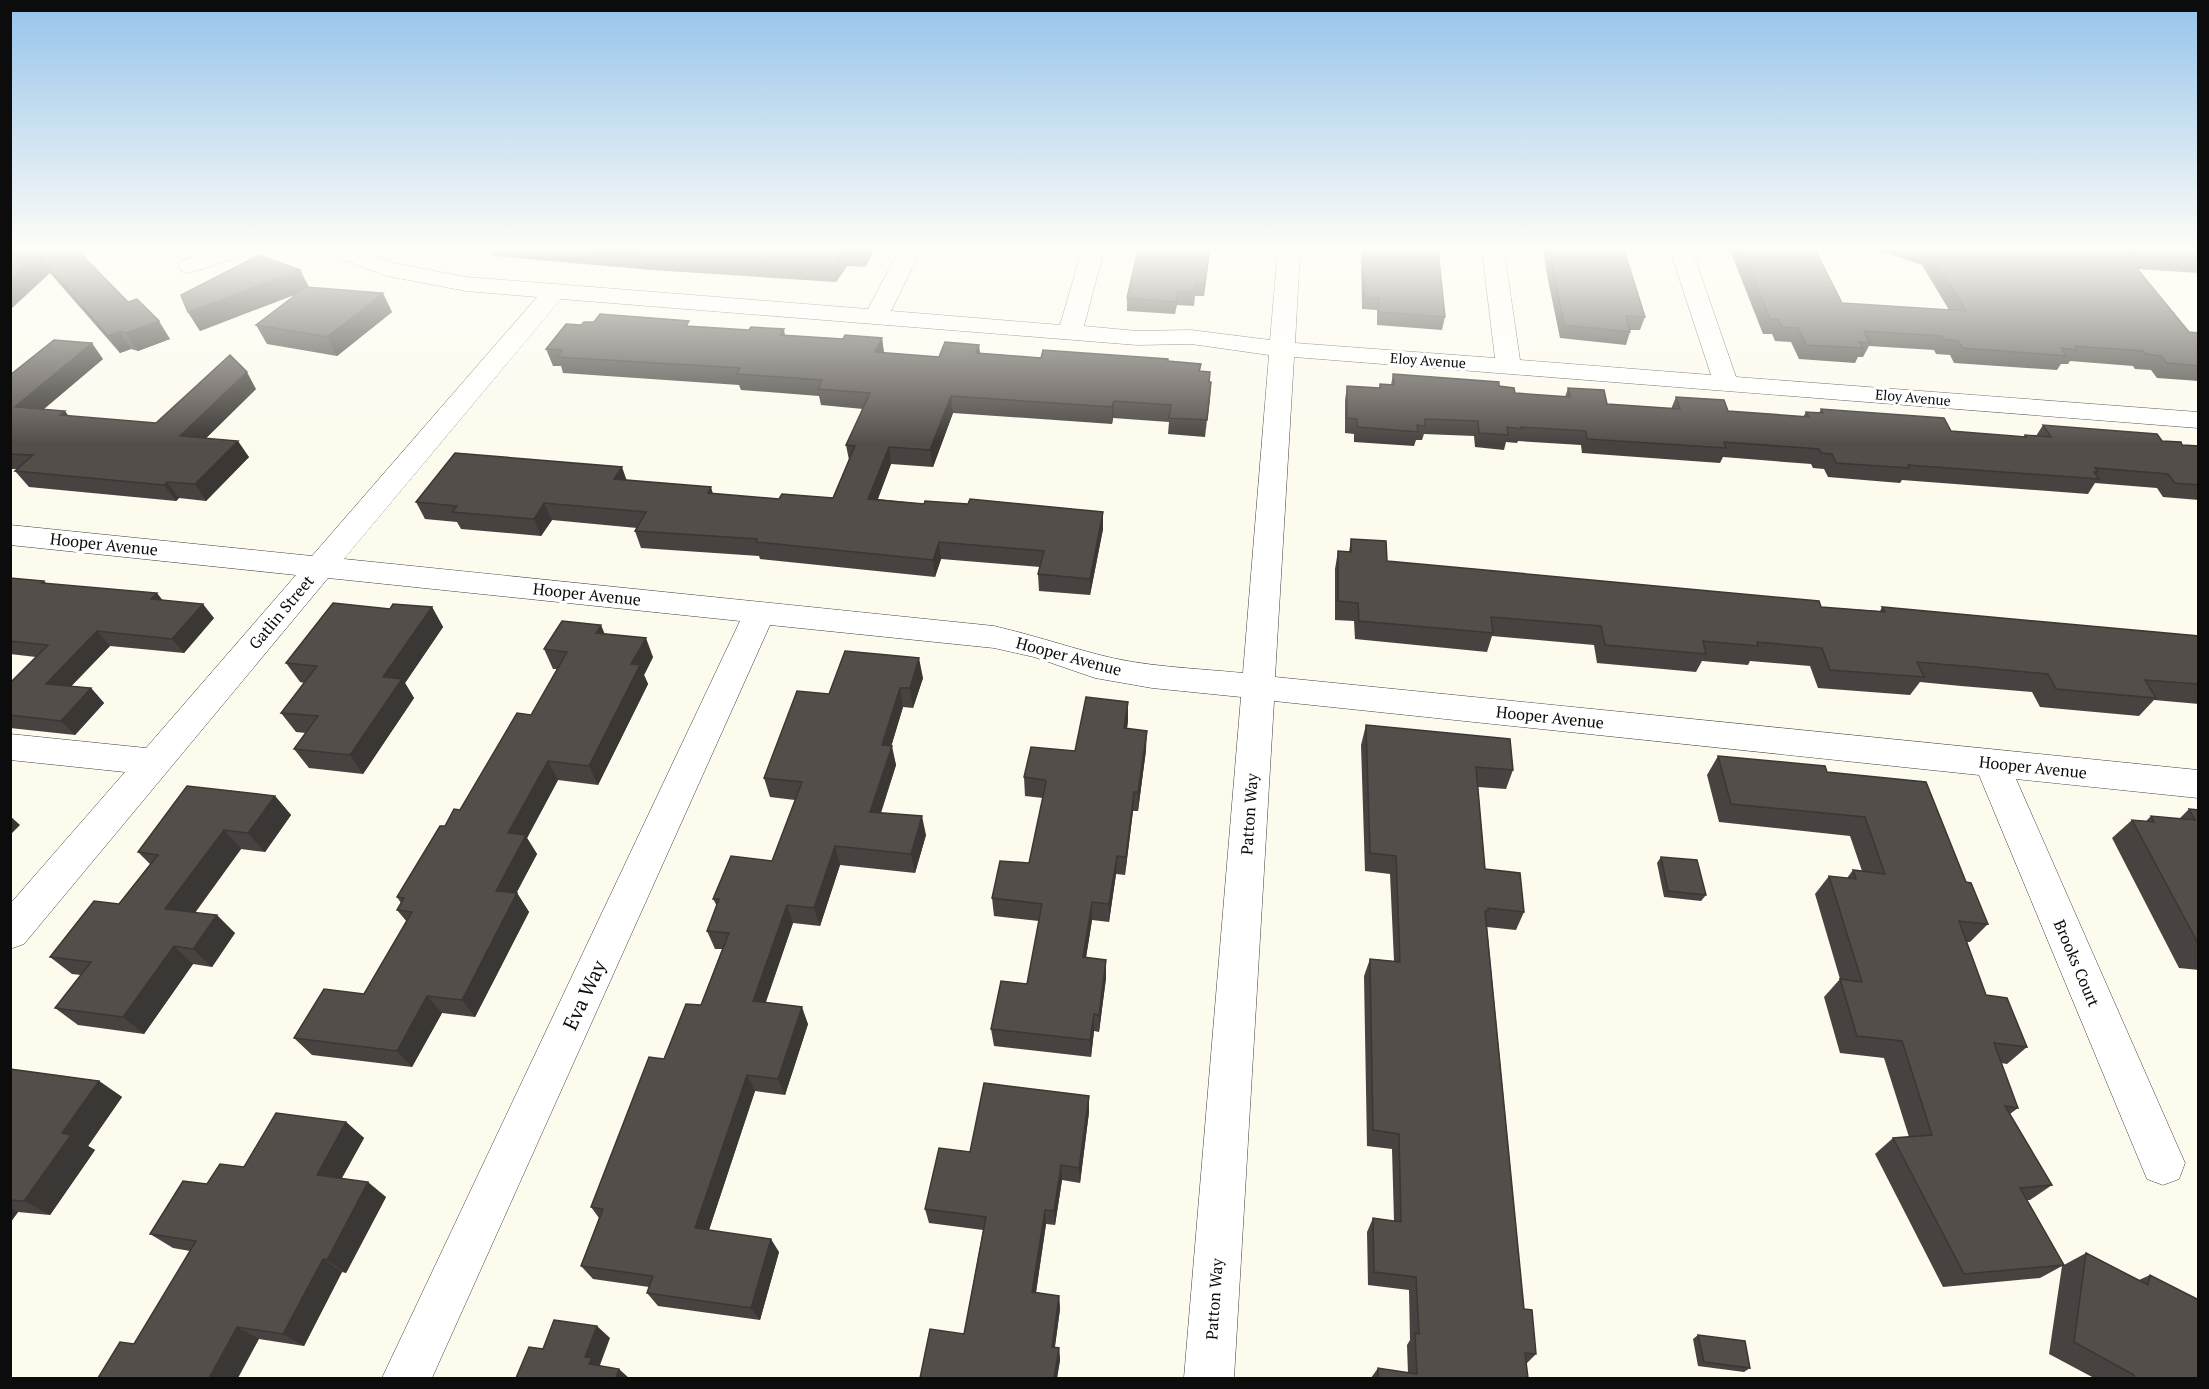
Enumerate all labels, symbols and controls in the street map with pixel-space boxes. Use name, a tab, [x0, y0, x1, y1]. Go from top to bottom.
street label: Eloy Avenue	[1389, 348, 1467, 372]
street label: Eloy Avenue	[1874, 384, 1952, 410]
street label: Hooper Avenue	[49, 527, 159, 561]
street label: Gatlin Street	[243, 570, 319, 654]
street label: Hooper Avenue	[532, 577, 642, 611]
street label: Hooper Avenue	[1014, 631, 1124, 681]
street label: Hooper Avenue	[1495, 700, 1605, 734]
street label: Hooper Avenue	[1978, 750, 2088, 784]
street label: Patton Way	[1235, 772, 1263, 856]
street label: Brooks Court	[2049, 916, 2105, 1010]
street label: Eva Way	[556, 955, 612, 1034]
street label: Patton Way	[1200, 1257, 1228, 1341]

